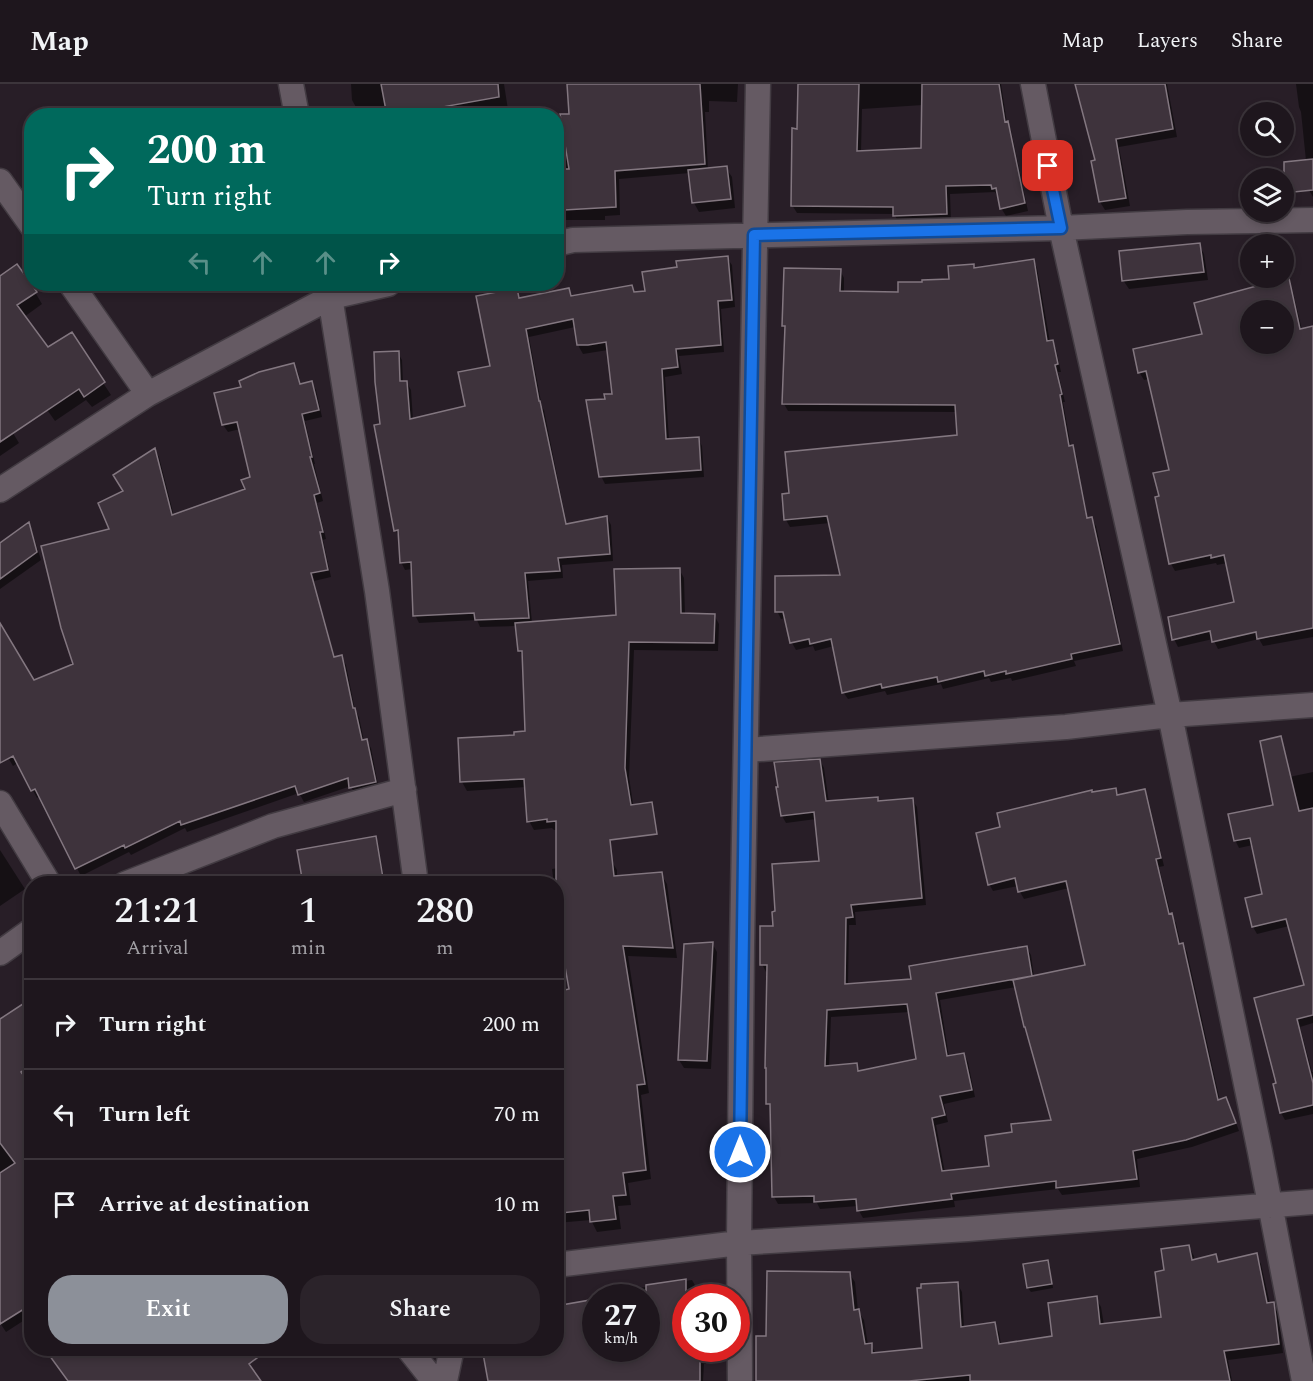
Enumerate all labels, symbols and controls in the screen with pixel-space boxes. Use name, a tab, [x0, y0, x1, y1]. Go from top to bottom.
text: Map	[30, 20, 89, 63]
text: Map	[1062, 25, 1104, 57]
text: Layers	[1137, 25, 1198, 57]
text: Share	[1231, 25, 1283, 57]
map controls	[1240, 102, 1294, 354]
button: search	[1240, 102, 1294, 156]
text: 200 m	[147, 119, 266, 182]
icon: right	[48, 132, 126, 210]
pin	[1022, 140, 1073, 191]
icon: arrive	[1031, 149, 1064, 182]
button: layers	[1240, 168, 1294, 222]
text: Turn right	[147, 176, 272, 218]
button: +	[1240, 234, 1294, 288]
icon: left	[183, 246, 216, 279]
icon: ahead	[246, 246, 279, 279]
icon: ahead	[309, 246, 342, 279]
icon: right	[372, 246, 405, 279]
button: −	[1240, 300, 1294, 354]
text: 21:21	[114, 884, 201, 939]
text: 1	[299, 884, 318, 939]
text: 280	[416, 884, 474, 939]
text: Arrival	[126, 933, 189, 963]
text: min	[291, 933, 326, 963]
text: m	[436, 933, 454, 963]
icon: right	[48, 1008, 81, 1041]
text: Turn right	[99, 1008, 206, 1041]
text: 200 m	[483, 1008, 540, 1041]
icon: left	[48, 1098, 81, 1131]
text: Turn left	[99, 1098, 191, 1131]
text: 70 m	[494, 1098, 540, 1131]
position arrow	[708, 1120, 772, 1184]
icon: arrive	[48, 1188, 81, 1221]
text: Arrive at destination	[99, 1188, 310, 1221]
text: 10 m	[494, 1188, 540, 1221]
button: Exit	[48, 1275, 288, 1344]
button: Share	[300, 1275, 540, 1344]
speed limit sign: 30	[672, 1284, 750, 1362]
text: 27	[604, 1293, 638, 1339]
text: km/h	[604, 1327, 638, 1350]

